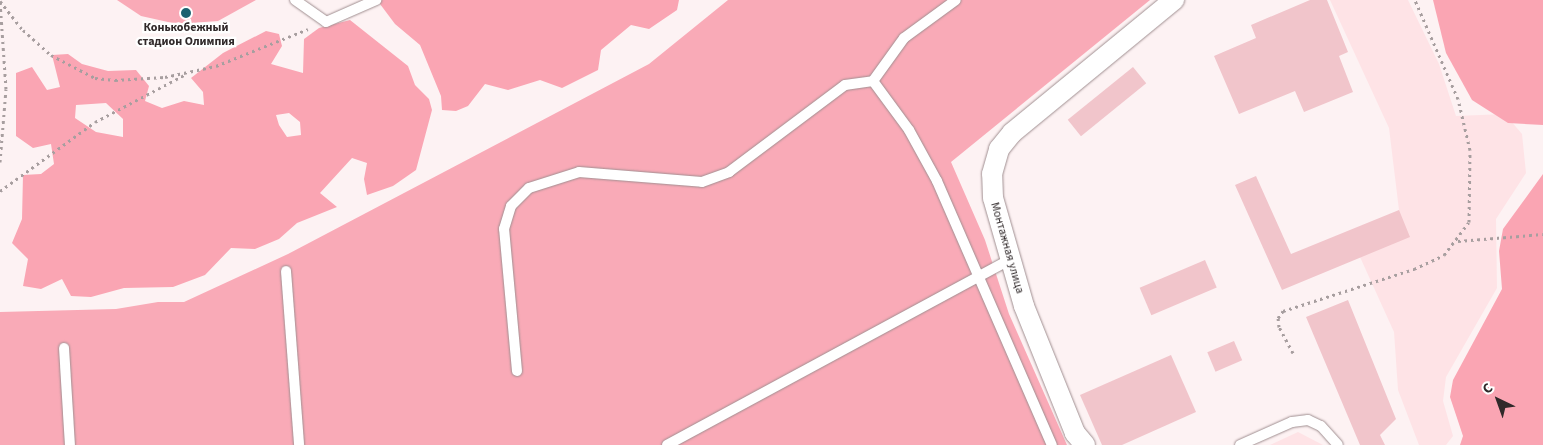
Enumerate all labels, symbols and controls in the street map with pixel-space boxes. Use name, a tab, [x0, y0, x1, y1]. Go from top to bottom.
marker: Конькобежный стадион Олимпия	[180, 7, 192, 19]
place label: Конькобежный стадион Олимпия	[137, 21, 235, 49]
street label: Монтажная улица	[987, 201, 1027, 295]
north arrow	[1473, 375, 1523, 425]
text: С	[1478, 379, 1498, 399]

